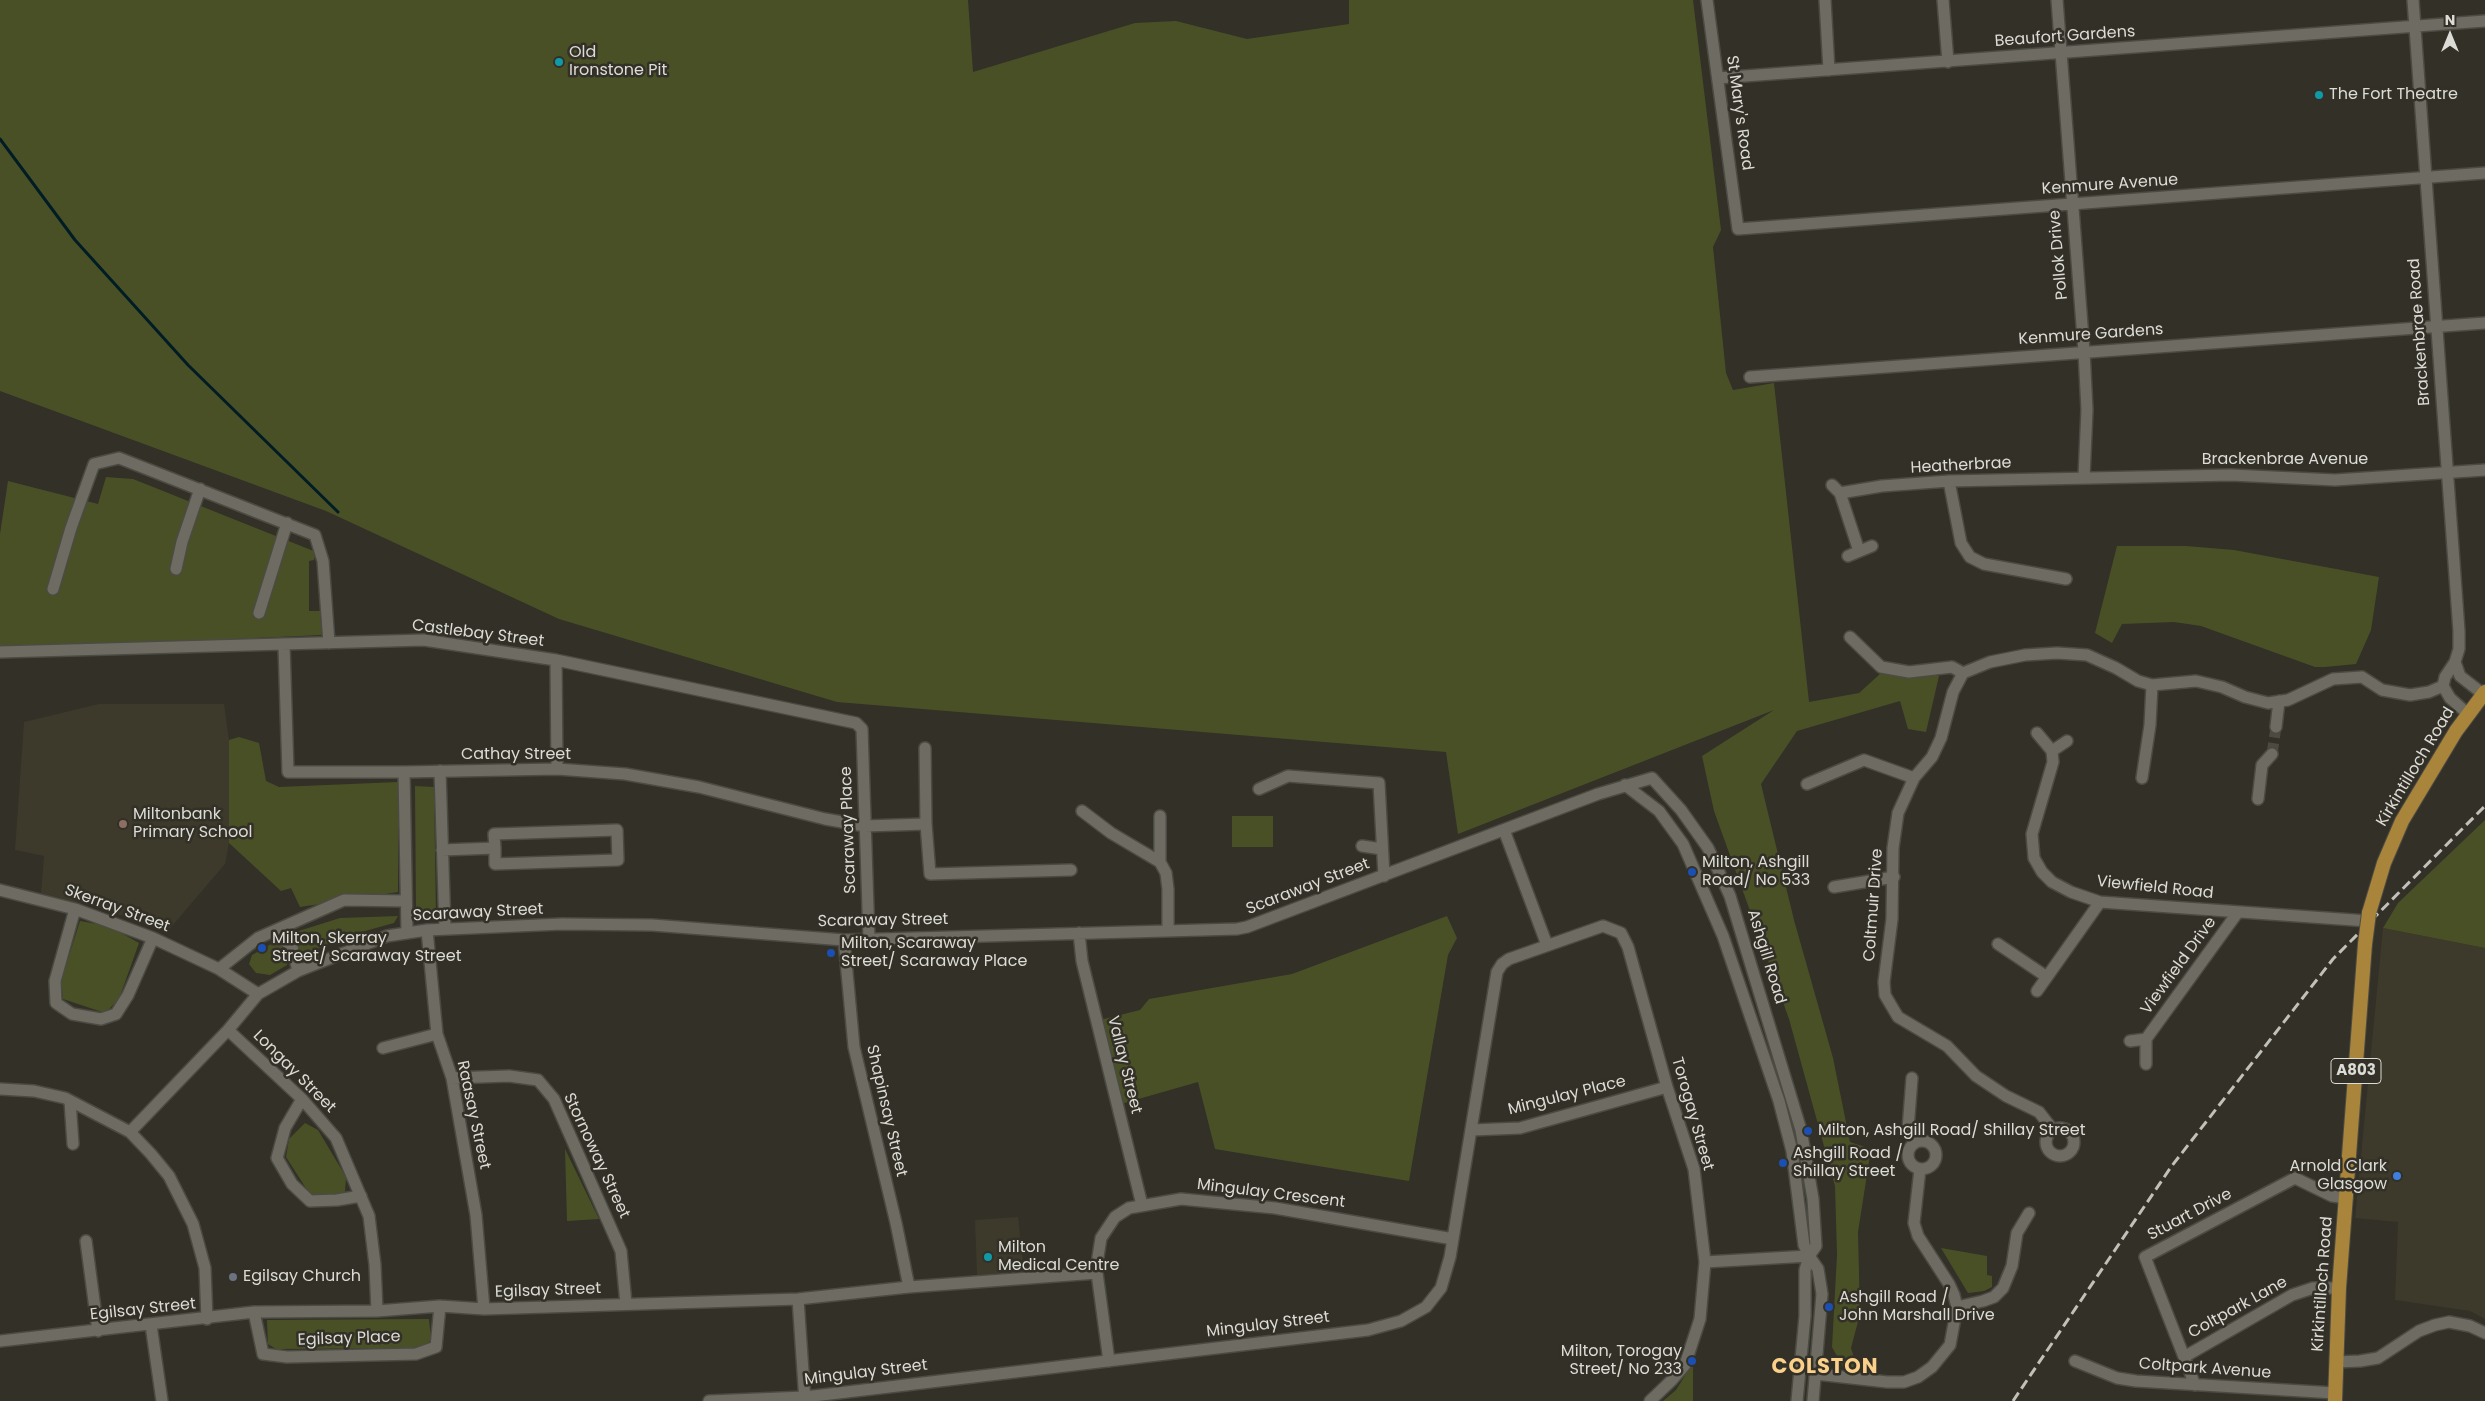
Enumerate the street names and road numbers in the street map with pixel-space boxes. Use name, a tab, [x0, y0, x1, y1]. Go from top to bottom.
street label: Beaufort Gardens	[1994, 23, 2136, 51]
street label: St Mary's Road	[1721, 54, 1757, 172]
street label: Kenmure Avenue	[2041, 171, 2179, 199]
street label: Pollok Drive	[2046, 209, 2072, 301]
street label: Brackenbrae Road	[2405, 257, 2435, 407]
street label: Kenmure Gardens	[2018, 320, 2164, 350]
street label: Brackenbrae Avenue	[2202, 450, 2368, 470]
street label: Heatherbrae	[1910, 454, 2012, 478]
street label: Castlebay Street	[411, 616, 545, 652]
street label: Kirkintilloch Road	[2373, 704, 2459, 830]
street label: Cathay Street	[461, 745, 571, 765]
street label: Scaraway Place	[837, 766, 861, 894]
street label: Coltmuir Drive	[1860, 848, 1888, 962]
street label: Scaraway Street	[1244, 855, 1372, 919]
street label: Viewfield Road	[2096, 872, 2214, 904]
street label: Skerray Street	[62, 881, 172, 937]
street label: Scaraway Street	[412, 900, 544, 926]
street label: Ashgill Road	[1743, 907, 1789, 1007]
street label: Scaraway Street	[817, 910, 949, 932]
street label: Viewfield Drive	[2137, 913, 2221, 1019]
street label: Vallay Street	[1103, 1014, 1145, 1116]
street label: Longay Street	[249, 1027, 339, 1117]
street label: Shapinsay Street	[861, 1043, 911, 1179]
street label: Torogay Street	[1667, 1055, 1717, 1173]
road number: A803	[2331, 1058, 2381, 1084]
street label: Raasay Street	[452, 1059, 494, 1171]
street label: Mingulay Place	[1506, 1072, 1628, 1120]
street label: Stornoway Street	[559, 1090, 633, 1222]
street label: Mingulay Crescent	[1196, 1175, 1346, 1213]
street label: Stuart Drive	[2145, 1185, 2235, 1245]
street label: Kirkintilloch Road	[2309, 1216, 2337, 1352]
street label: Coltpark Lane	[2185, 1273, 2291, 1343]
street label: Egilsay Street	[495, 1280, 601, 1302]
street label: Egilsay Street	[89, 1295, 197, 1325]
street label: Mingulay Street	[1205, 1308, 1331, 1342]
street label: Egilsay Place	[297, 1328, 401, 1350]
street label: Coltpark Avenue	[2138, 1355, 2272, 1383]
street label: Mingulay Street	[803, 1356, 929, 1390]

